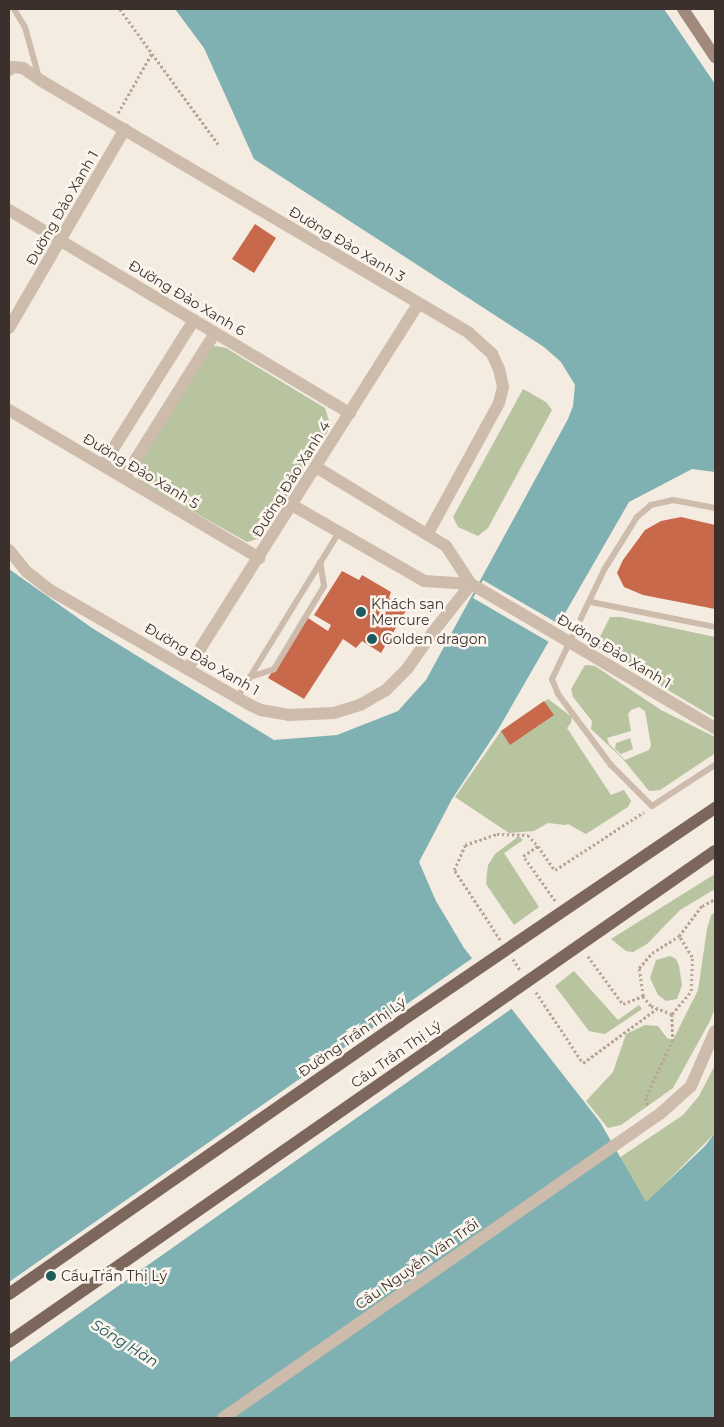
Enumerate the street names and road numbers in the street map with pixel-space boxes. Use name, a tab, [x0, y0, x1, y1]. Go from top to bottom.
street label: Đường Đảo Xanh 1	[22, 148, 102, 268]
street label: Đường Đảo Xanh 3	[286, 203, 408, 285]
street label: Đường Đảo Xanh 6	[126, 257, 248, 339]
street label: Đường Đảo Xanh 4	[248, 418, 334, 540]
street label: Đường Đảo Xanh 5	[80, 430, 202, 512]
street label: Đường Đảo Xanh 1	[554, 610, 674, 692]
street label: Đường Đảo Xanh 1	[142, 619, 262, 699]
street label: Đường Trần Thị Lý	[295, 994, 409, 1080]
street label: Cầu Trần Thị Lý	[348, 1017, 444, 1091]
street label: Cầu Nguyễn Văn Trỗi	[352, 1215, 482, 1313]

